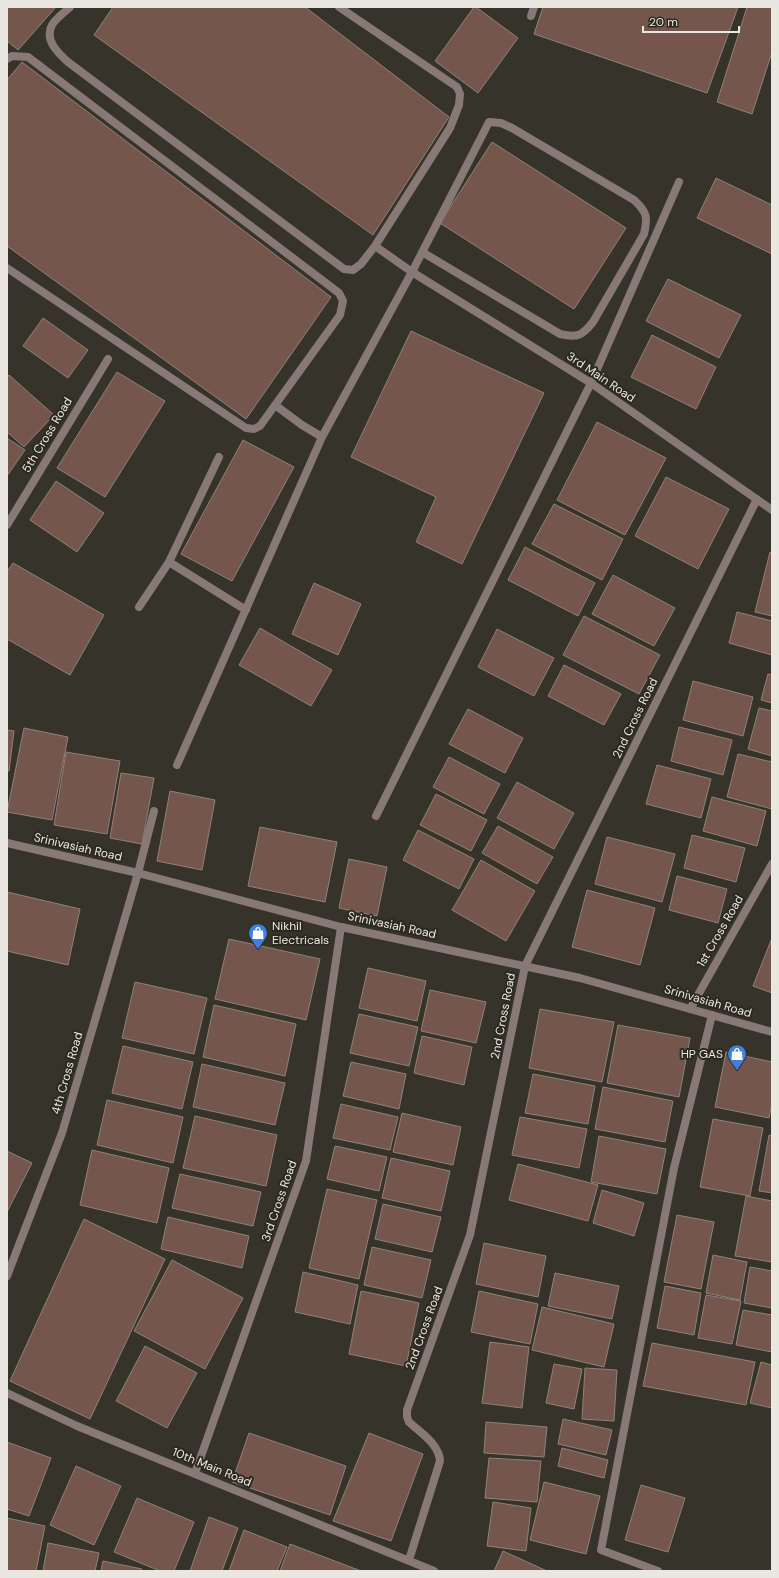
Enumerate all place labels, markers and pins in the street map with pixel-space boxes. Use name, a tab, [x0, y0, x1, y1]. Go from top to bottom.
place label: Nikhil Electricals	[272, 918, 329, 948]
shop icon: Nikhil Electricals	[247, 922, 269, 950]
shop icon: HP GAS	[726, 1043, 748, 1071]
place label: HP GAS	[681, 1046, 723, 1062]

